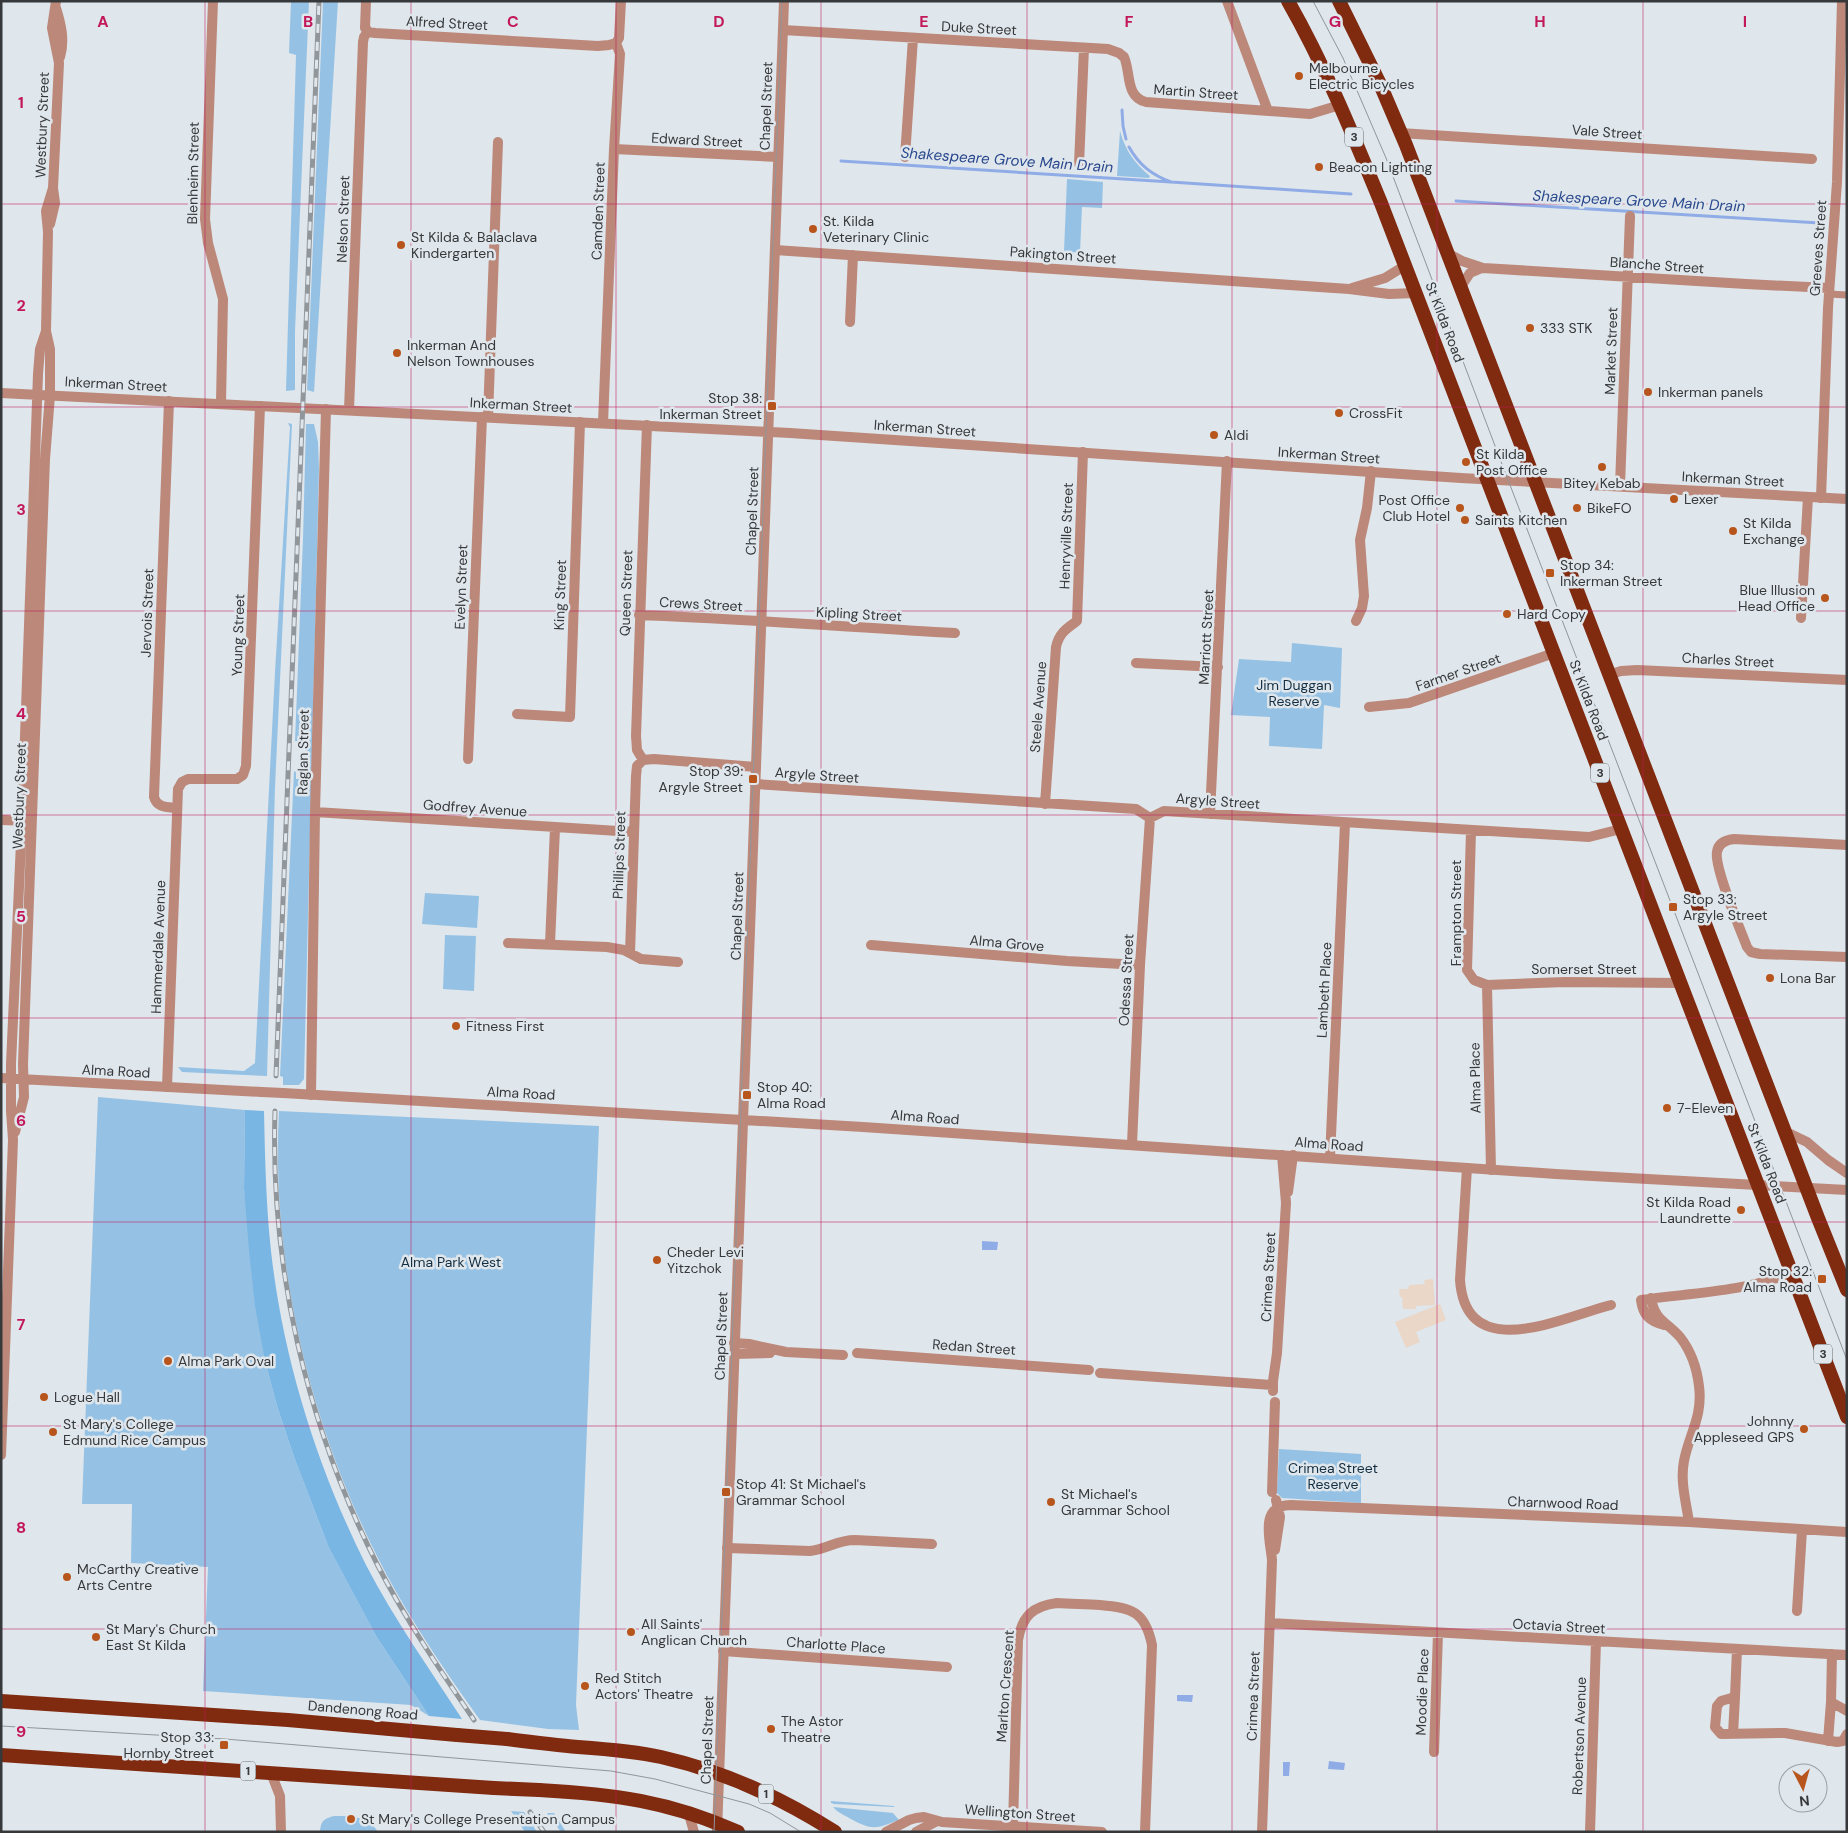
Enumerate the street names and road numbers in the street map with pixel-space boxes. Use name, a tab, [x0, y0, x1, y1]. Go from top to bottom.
street label: Alfred Street	[405, 12, 489, 34]
street label: Duke Street	[941, 17, 1017, 39]
street label: Chapel Street	[755, 61, 777, 151]
street label: Westbury Street	[31, 72, 53, 178]
street label: Martin Street	[1153, 80, 1239, 104]
street label: Blenheim Street	[183, 121, 203, 225]
street label: Vale Street	[1571, 121, 1643, 143]
road number: 3	[1345, 128, 1363, 146]
street label: Edward Street	[651, 129, 743, 151]
street label: Camden Street	[587, 162, 609, 260]
street label: Nelson Street	[332, 175, 354, 263]
street label: Greeves Street	[1806, 199, 1830, 297]
street label: Pakington Street	[1009, 242, 1117, 268]
street label: Blanche Street	[1609, 253, 1705, 277]
street label: St Kilda Road	[1421, 279, 1469, 365]
street label: Market Street	[1600, 307, 1622, 395]
street label: Inkerman Street	[64, 372, 168, 396]
street label: Inkerman Street	[469, 393, 573, 417]
street label: Inkerman Street	[873, 415, 977, 441]
street label: Inkerman Street	[1277, 442, 1381, 468]
street label: Chapel Street	[741, 466, 763, 556]
street label: Inkerman Street	[1681, 467, 1785, 491]
street label: Henryville Street	[1055, 482, 1077, 590]
street label: Evelyn Street	[451, 544, 471, 630]
street label: Queen Street	[616, 550, 636, 636]
street label: King Street	[550, 559, 570, 631]
street label: Jervois Street	[136, 568, 158, 658]
street label: Marriott Street	[1195, 589, 1217, 685]
street label: Young Street	[228, 593, 248, 677]
street label: Crews Street	[659, 593, 743, 615]
street label: Kipling Street	[816, 603, 902, 625]
street label: Farmer Street	[1413, 649, 1503, 695]
street label: Charles Street	[1681, 649, 1775, 671]
street label: St Kilda Road	[1565, 657, 1613, 743]
street label: Steele Avenue	[1026, 661, 1050, 753]
street label: Raglan Street	[293, 709, 313, 795]
street label: Westbury Street	[8, 743, 30, 849]
street label: Argyle Street	[774, 763, 860, 787]
road number: 3	[1591, 764, 1609, 782]
street label: Argyle Street	[1175, 789, 1261, 813]
street label: Godfrey Avenue	[422, 795, 528, 821]
street label: Phillips Street	[608, 811, 630, 899]
street label: Frampton Street	[1447, 860, 1465, 966]
street label: Chapel Street	[726, 871, 748, 961]
street label: Hammerdale Avenue	[147, 880, 169, 1014]
street label: Alma Grove	[969, 931, 1045, 955]
street label: Odessa Street	[1115, 933, 1137, 1027]
street label: Lambeth Place	[1312, 942, 1336, 1038]
street label: Somerset Street	[1531, 960, 1637, 978]
street label: Alma Place	[1465, 1042, 1485, 1114]
street label: Alma Road	[81, 1060, 151, 1082]
street label: Alma Road	[486, 1082, 556, 1104]
street label: Alma Road	[890, 1106, 960, 1128]
street label: St Kilda Road	[1743, 1120, 1791, 1206]
street label: Alma Road	[1294, 1133, 1364, 1155]
street label: Crimea Street	[1257, 1232, 1279, 1322]
street label: Chapel Street	[710, 1291, 732, 1381]
street label: Redan Street	[932, 1335, 1016, 1359]
road number: 3	[1814, 1345, 1832, 1364]
street label: Charnwood Road	[1507, 1492, 1619, 1514]
street label: Octavia Street	[1512, 1615, 1606, 1637]
street label: Marlton Crescent	[992, 1629, 1018, 1743]
street label: Charlotte Place	[786, 1633, 886, 1657]
street label: Moodie Place	[1411, 1648, 1433, 1736]
street label: Crimea Street	[1242, 1651, 1264, 1741]
street label: Robertson Avenue	[1568, 1677, 1590, 1795]
street label: Chapel Street	[696, 1695, 718, 1785]
street label: Dandenong Road	[307, 1696, 419, 1724]
road number: 1	[240, 1762, 256, 1780]
road number: 1	[758, 1785, 774, 1804]
street label: Wellington Street	[964, 1800, 1076, 1826]

